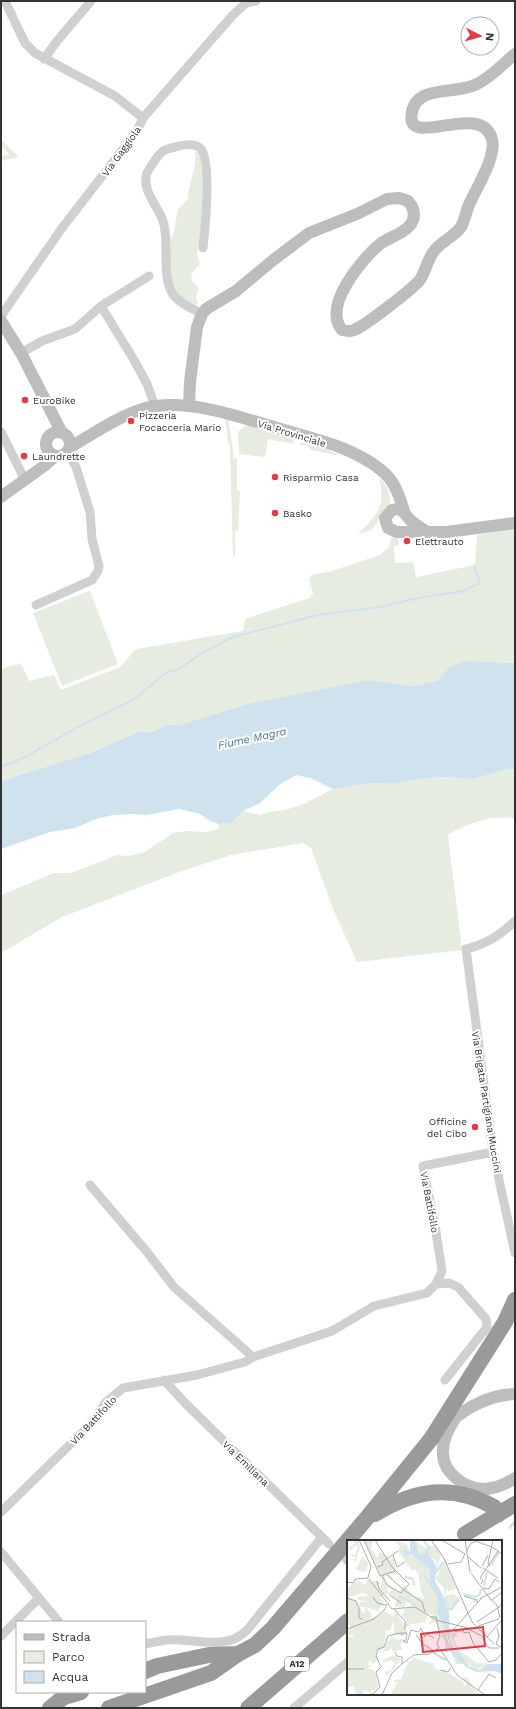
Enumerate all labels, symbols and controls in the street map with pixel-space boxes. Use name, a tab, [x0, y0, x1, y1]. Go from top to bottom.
north arrow	[460, 16, 500, 56]
text: N	[483, 32, 496, 42]
street label: Via Gaggiola	[100, 124, 143, 178]
marker: EuroBike	[20, 395, 30, 405]
place label: EuroBike	[33, 395, 76, 406]
place label: Pizzeria Focacceria Mario	[139, 410, 221, 433]
marker: Pizzeria Focacceria Mario	[126, 416, 136, 426]
street label: Via Provinciale	[256, 418, 328, 449]
marker: Laundrette	[19, 451, 29, 461]
place label: Laundrette	[32, 451, 86, 462]
marker: Risparmio Casa	[270, 472, 280, 482]
place label: Risparmio Casa	[283, 472, 359, 483]
marker: Basko	[270, 508, 280, 518]
place label: Basko	[283, 508, 312, 519]
marker: Elettrauto	[402, 536, 412, 546]
place label: Elettrauto	[415, 536, 464, 547]
water label: Fiume Magra	[217, 725, 288, 752]
street label: Via Brigata Partigiana Muccini	[470, 1030, 503, 1174]
place label: Officine del Cibo	[427, 1116, 467, 1139]
marker: Officine del Cibo	[470, 1122, 480, 1132]
street label: Via Battifollo	[418, 1170, 441, 1234]
street label: Via Battifollo	[68, 1394, 119, 1447]
street label: Via Emiliana	[220, 1439, 271, 1488]
inset map	[347, 1540, 502, 1695]
legend	[16, 1621, 146, 1693]
text: Strada	[52, 1630, 91, 1644]
text: Parco	[52, 1650, 85, 1664]
road number: A12	[285, 1657, 309, 1671]
text: Acqua	[52, 1670, 88, 1684]

